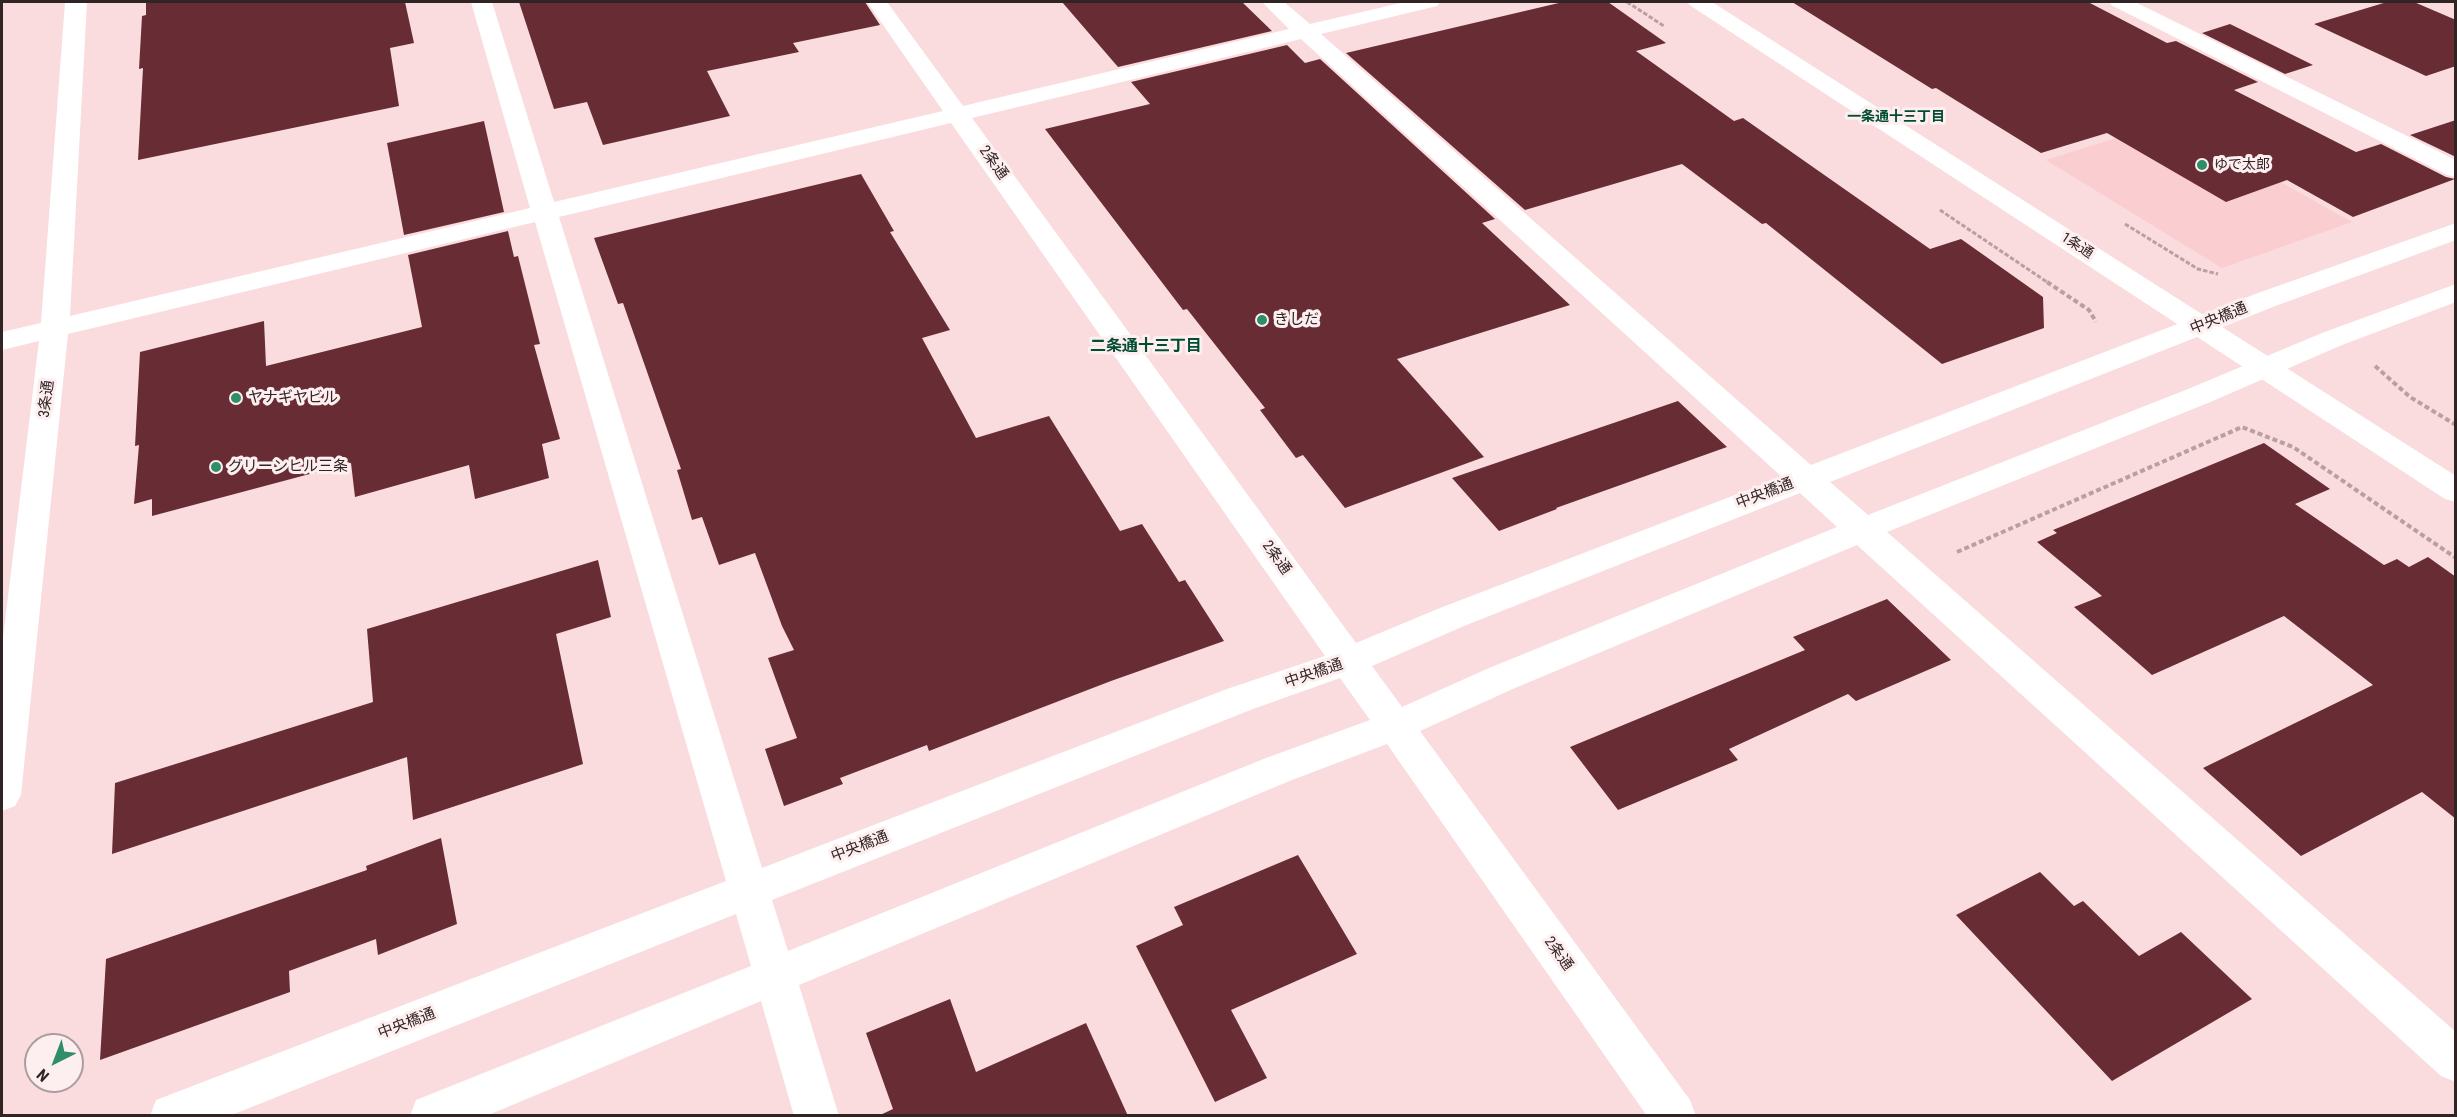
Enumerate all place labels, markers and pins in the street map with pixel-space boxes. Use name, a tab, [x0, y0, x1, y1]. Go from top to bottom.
place label: ゆで太郎	[2214, 157, 2270, 173]
marker: ゆで太郎	[2195, 158, 2209, 172]
place label: きしだ	[1274, 311, 1319, 329]
marker: きしだ	[1255, 313, 1269, 327]
place label: ヤナギヤビル	[248, 389, 338, 407]
marker: ヤナギヤビル	[229, 391, 243, 405]
place label: グリーンヒル三条	[228, 458, 348, 476]
marker: グリーンヒル三条	[209, 460, 223, 474]

